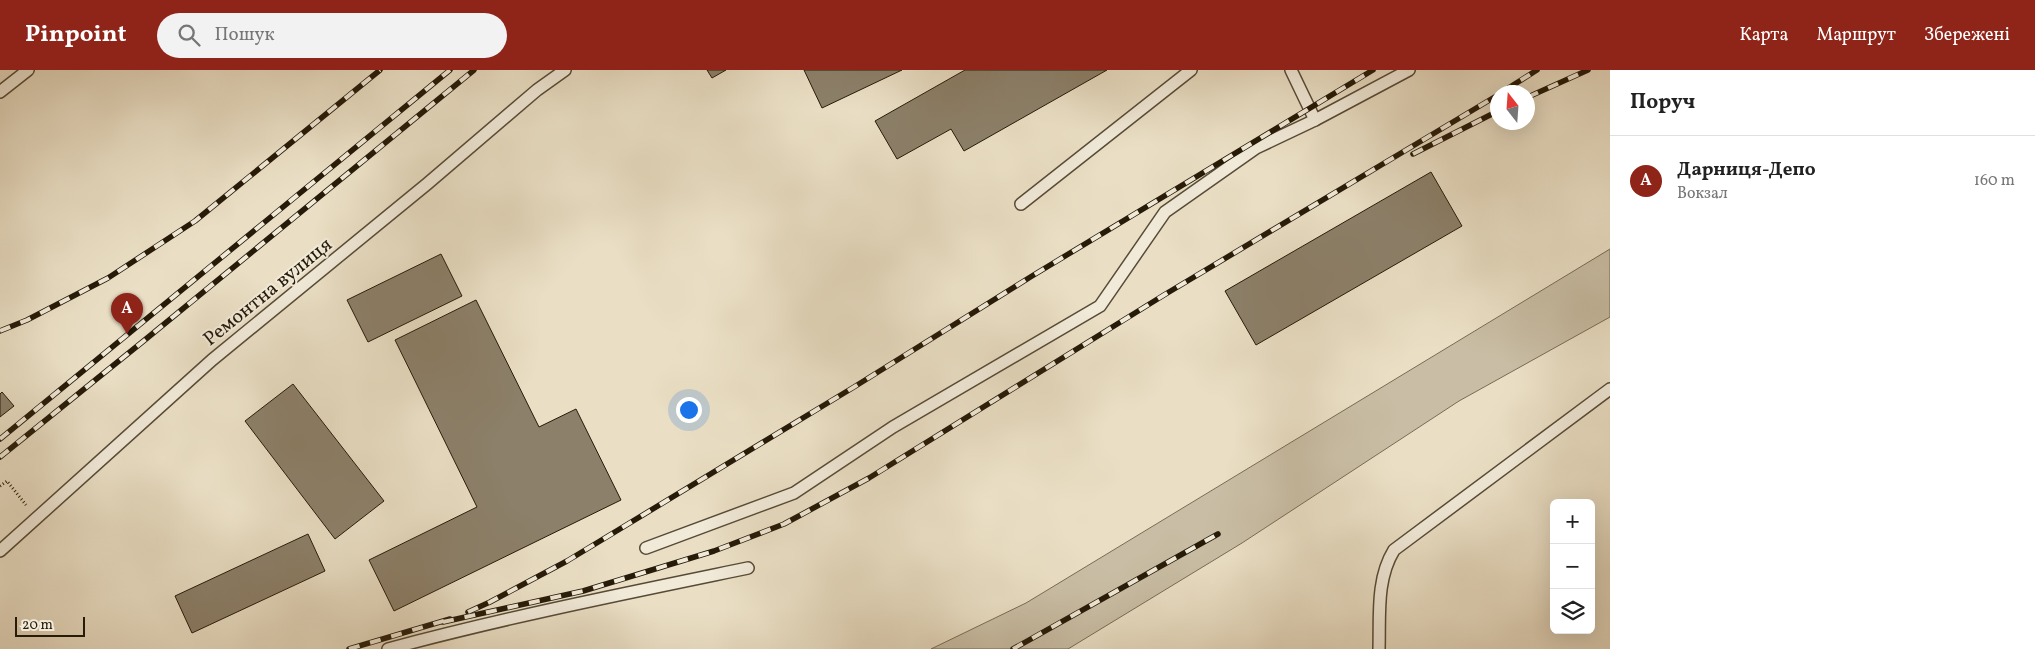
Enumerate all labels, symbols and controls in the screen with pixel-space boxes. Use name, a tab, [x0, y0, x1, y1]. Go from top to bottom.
search box	[157, 13, 507, 58]
text: Pinpoint	[25, 18, 127, 52]
icon: search	[175, 21, 203, 49]
text: Пошук	[215, 22, 275, 48]
text: Карта	[1740, 23, 1788, 48]
text: Маршрут	[1816, 23, 1896, 48]
text: Збережені	[1924, 23, 2010, 48]
north arrow	[1490, 85, 1535, 130]
text: Поруч	[1630, 88, 1695, 117]
text: Дарниця-Депо	[1677, 157, 1816, 183]
text: A	[1640, 170, 1652, 192]
text: 160 m	[1974, 170, 2015, 192]
text: Вокзал	[1677, 183, 1728, 205]
street label: Ремонтна вулиця	[198, 232, 339, 353]
pin: A	[111, 293, 143, 334]
your location	[676, 397, 702, 423]
map controls	[1550, 499, 1595, 634]
button: +	[1550, 499, 1595, 544]
button: −	[1550, 544, 1595, 589]
button: layers	[1550, 589, 1595, 634]
scale bar	[15, 614, 85, 637]
text: 20 m	[22, 616, 53, 635]

